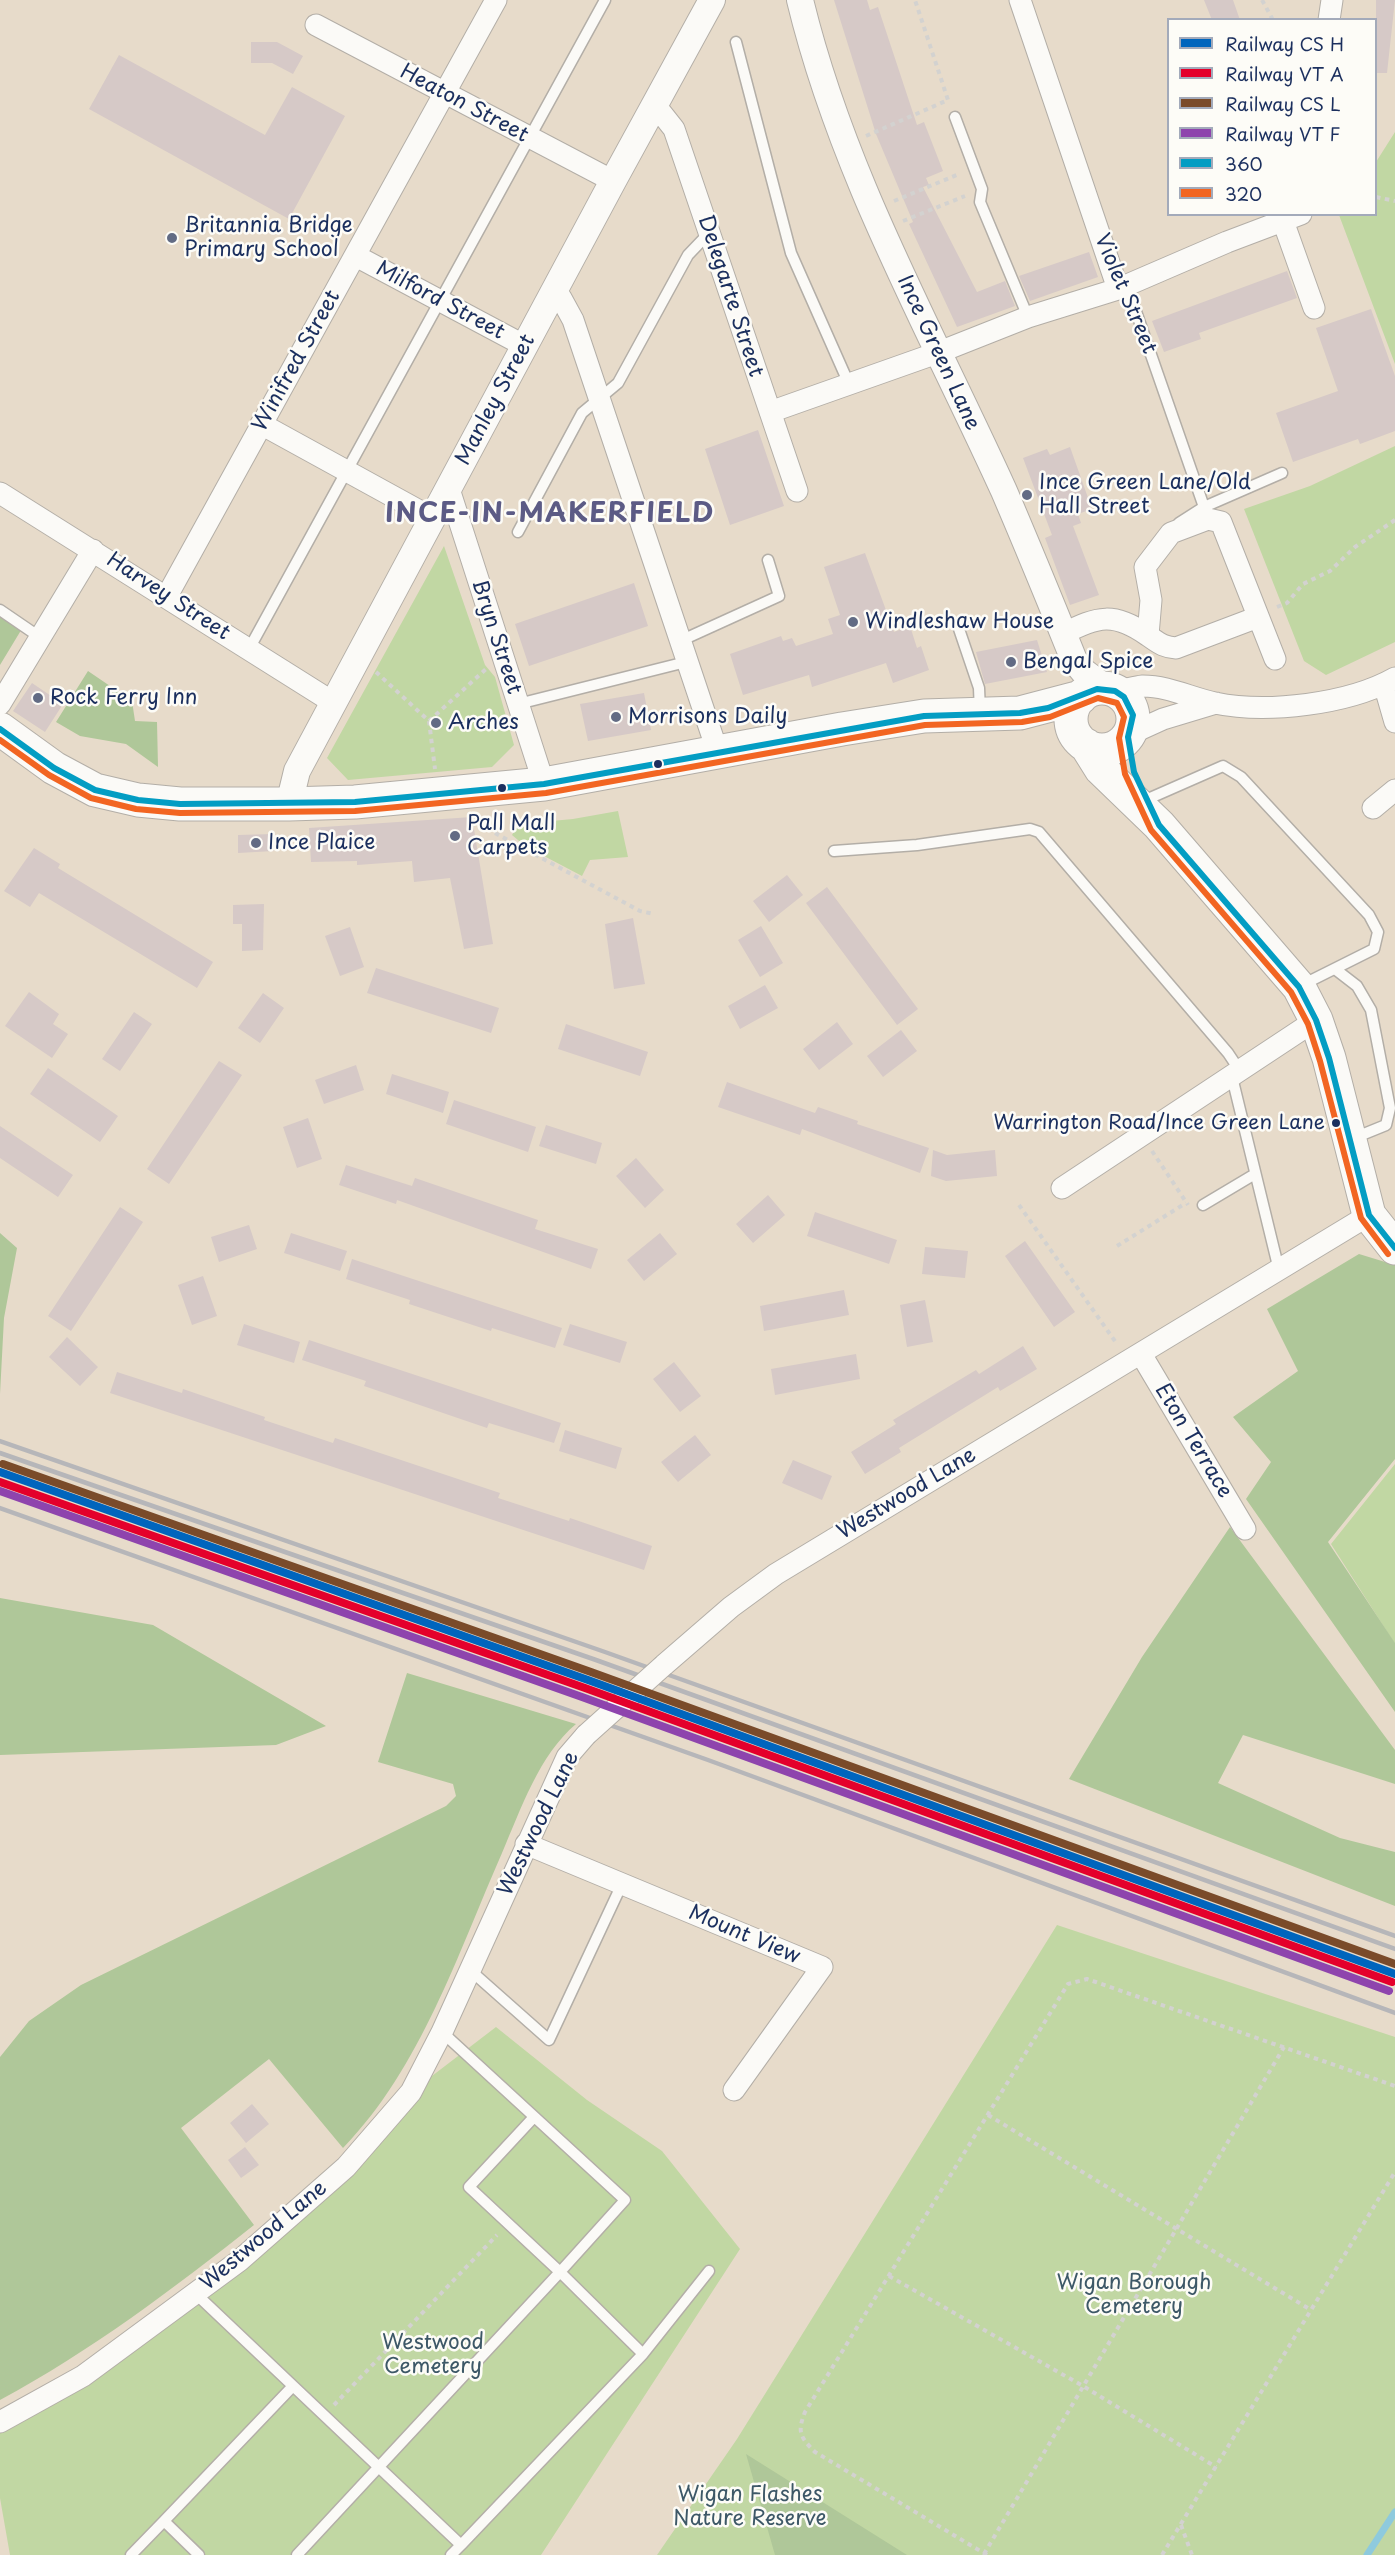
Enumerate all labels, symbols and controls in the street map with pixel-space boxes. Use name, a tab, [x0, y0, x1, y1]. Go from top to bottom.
legend	[1167, 18, 1377, 216]
text: Railway CS H	[1225, 30, 1344, 57]
street label: Heaton Street	[395, 60, 533, 148]
text: Railway VT A	[1225, 60, 1344, 87]
text: Railway CS L	[1225, 90, 1340, 117]
text: Railway VT F	[1225, 120, 1340, 147]
text: 360	[1225, 150, 1263, 177]
text: 320	[1225, 180, 1262, 207]
street label: Delegarte Street	[692, 212, 768, 380]
place label: Britannia Bridge Primary School	[184, 213, 353, 263]
street label: Violet Street	[1088, 230, 1162, 358]
marker: Britannia Bridge Primary School	[165, 231, 179, 245]
street label: Milford Street	[371, 256, 509, 346]
street label: Ince Green Lane	[891, 271, 985, 435]
street label: Winifred Street	[248, 286, 346, 436]
street label: Manley Street	[451, 330, 541, 470]
place label: Ince Green Lane/Old Hall Street	[1039, 470, 1251, 520]
marker: Ince Green Lane/Old Hall Street	[1020, 488, 1034, 502]
district label: INCE-IN-MAKERFIELD	[387, 499, 713, 531]
street label: Harvey Street	[102, 548, 234, 646]
street label: Bryn Street	[466, 576, 526, 698]
place label: Windleshaw House	[865, 609, 1054, 635]
marker: Windleshaw House	[846, 615, 860, 629]
place label: Bengal Spice	[1023, 649, 1153, 675]
marker: Bengal Spice	[1004, 655, 1018, 669]
place label: Rock Ferry Inn	[50, 685, 198, 711]
marker: Rock Ferry Inn	[31, 691, 45, 705]
place label: Morrisons Daily	[628, 704, 787, 730]
place label: Arches	[448, 710, 519, 736]
marker: Morrisons Daily	[609, 710, 623, 724]
marker: Arches	[429, 716, 443, 730]
unlabelled marker	[652, 758, 664, 770]
unlabelled marker	[496, 782, 508, 794]
place label: Pall Mall Carpets	[467, 811, 555, 861]
marker: Pall Mall Carpets	[448, 829, 462, 843]
place label: Ince Plaice	[268, 830, 375, 856]
marker: Ince Plaice	[249, 836, 263, 850]
place label: Warrington Road/Ince Green Lane	[993, 1111, 1325, 1135]
marker: Warrington Road/Ince Green Lane	[1330, 1117, 1342, 1129]
street label: Eton Terrace	[1149, 1379, 1237, 1503]
street label: Westwood Lane	[833, 1443, 981, 1545]
street label: Westwood Lane	[493, 1748, 585, 1900]
street label: Mount View	[684, 1900, 804, 1970]
street label: Westwood Lane	[196, 2176, 332, 2296]
park label: Wigan Borough Cemetery	[1057, 2270, 1211, 2320]
park label: Westwood Cemetery	[382, 2330, 484, 2380]
park label: Wigan Flashes Nature Reserve	[673, 2482, 827, 2532]

